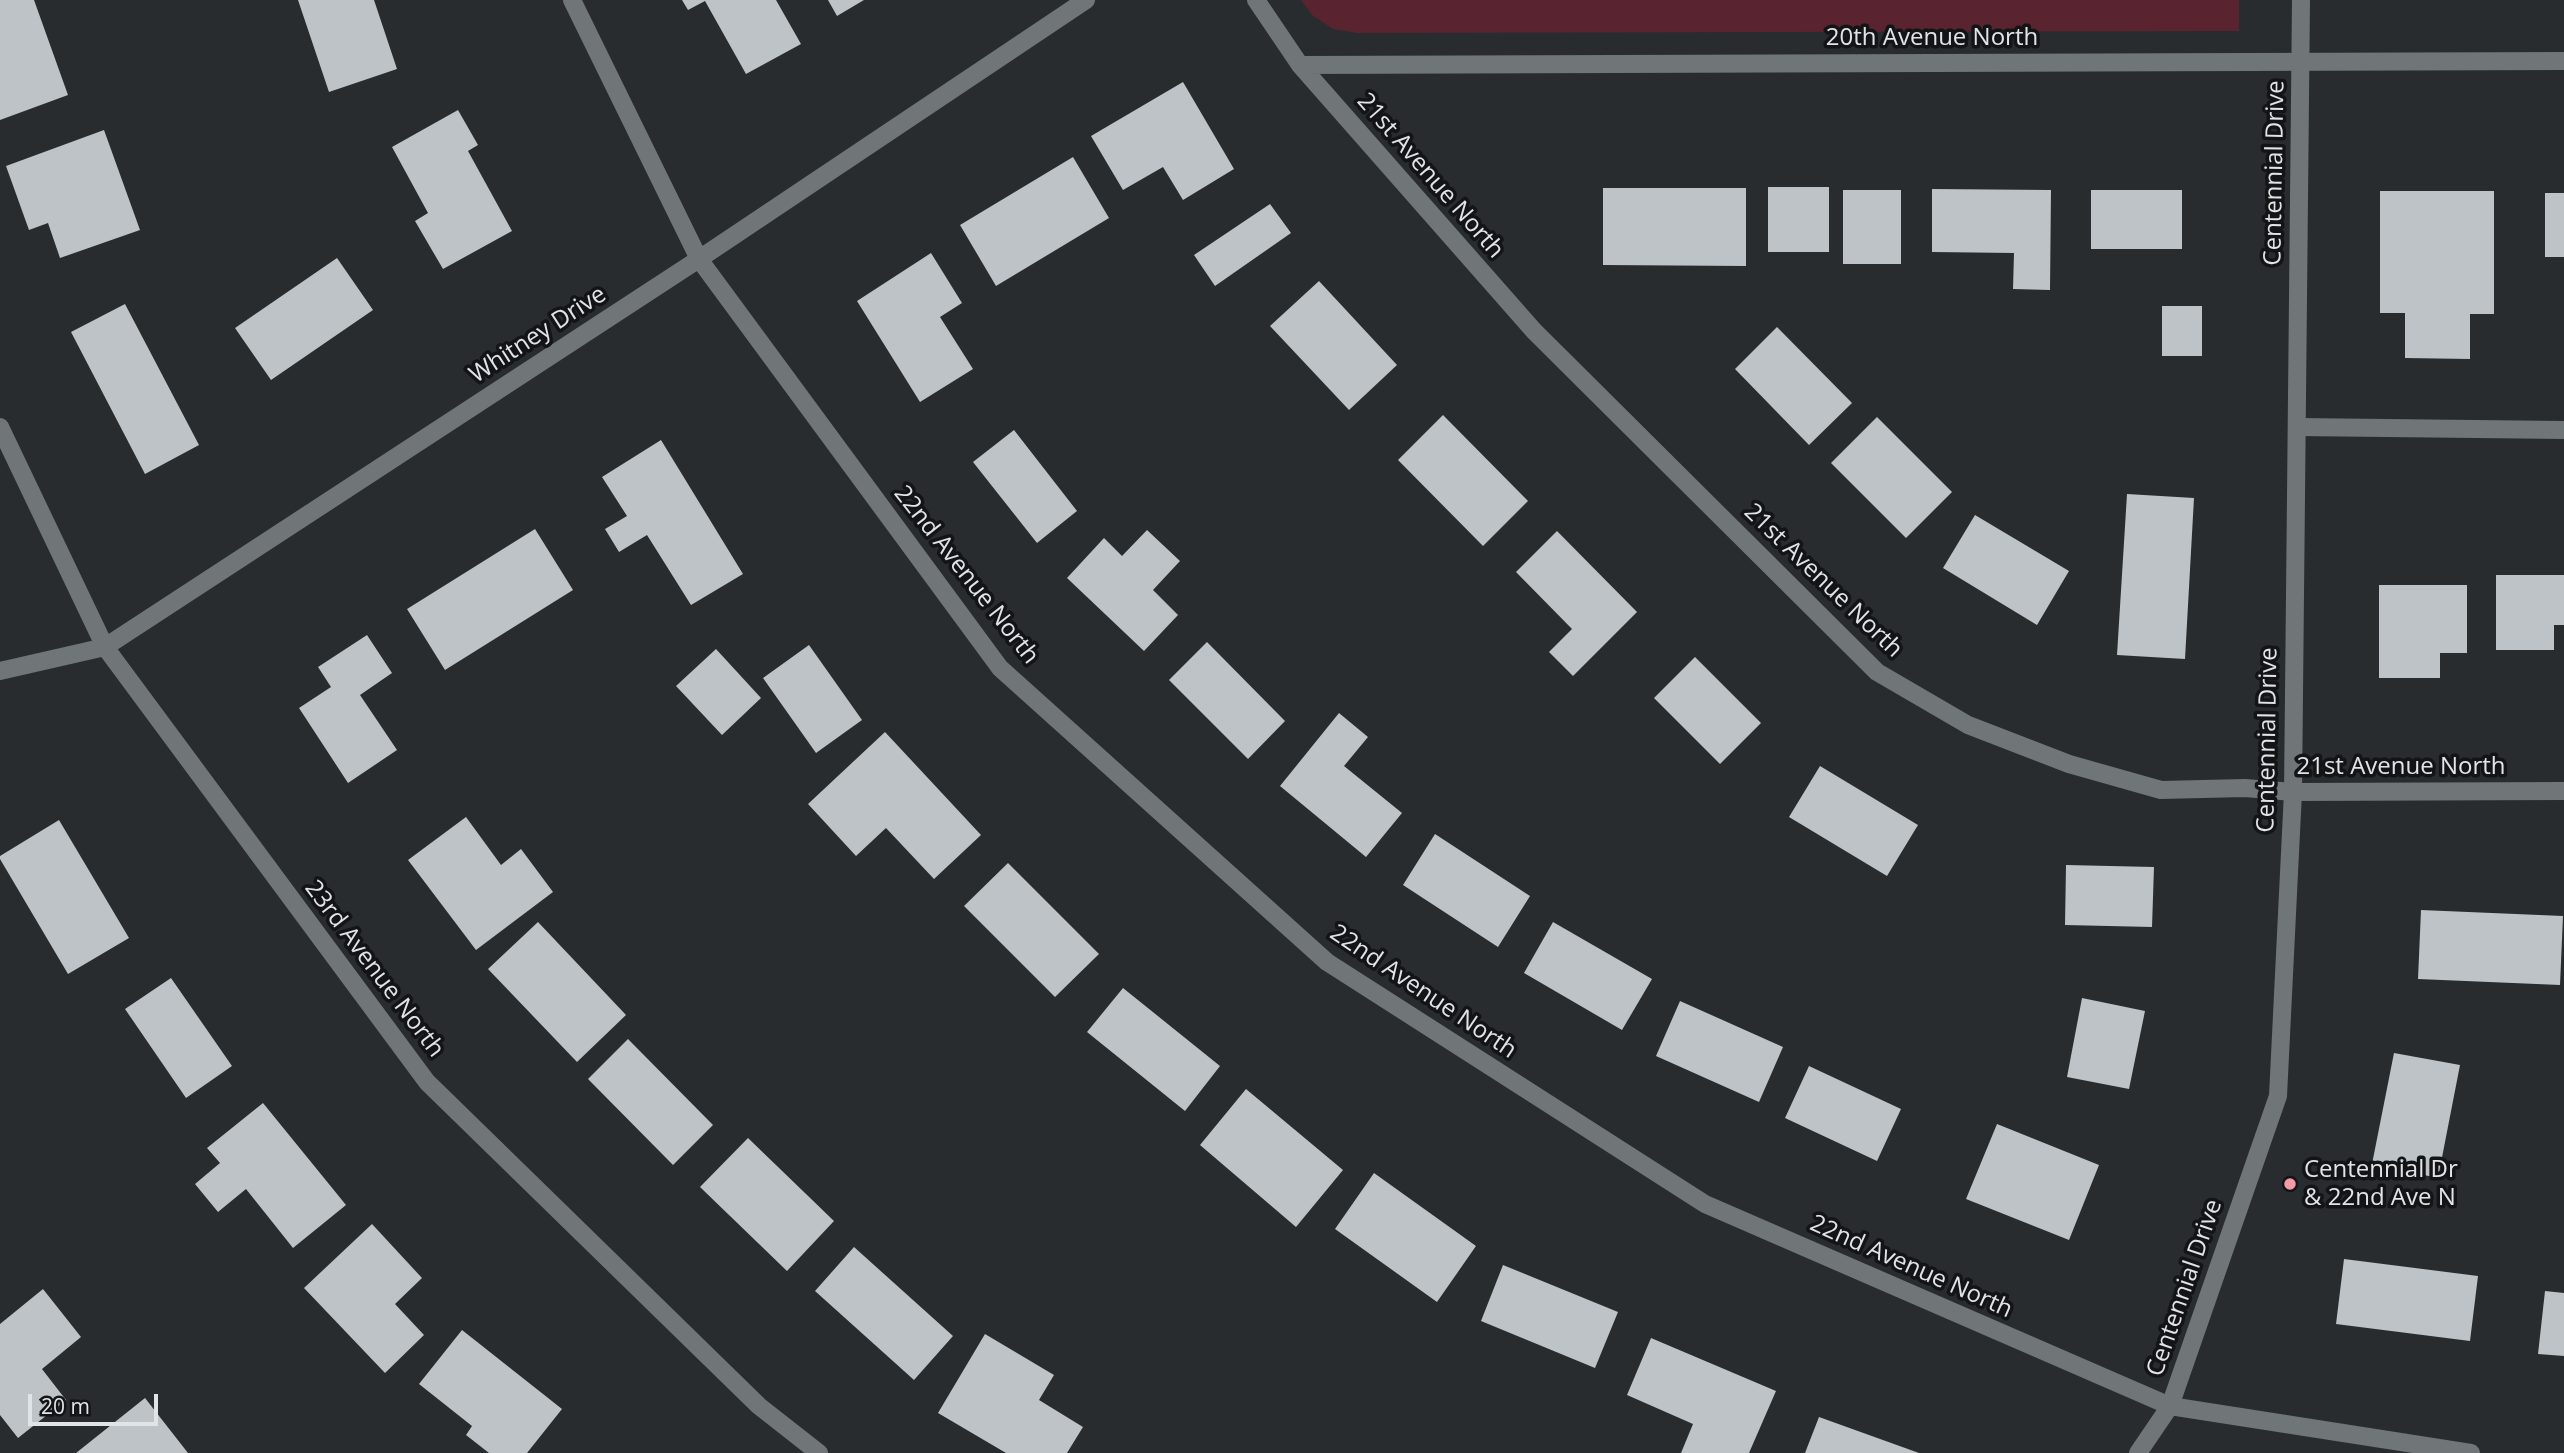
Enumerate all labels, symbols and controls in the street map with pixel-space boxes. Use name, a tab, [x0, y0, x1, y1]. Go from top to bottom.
street label: 20th Avenue North	[1826, 24, 2038, 52]
street label: Centennial Drive	[2259, 80, 2291, 266]
street label: 21st Avenue North	[1351, 88, 1509, 264]
street label: Whitney Drive	[464, 280, 612, 390]
street label: 22nd Avenue North	[887, 480, 1045, 670]
street label: 21st Avenue North	[1738, 498, 1908, 664]
street label: Centennial Drive	[2252, 647, 2284, 833]
street label: 21st Avenue North	[2296, 753, 2506, 781]
street label: 23rd Avenue North	[298, 875, 450, 1063]
street label: 22nd Avenue North	[1324, 919, 1522, 1065]
place label: Centennial Dr & 22nd Ave N	[2304, 1156, 2458, 1212]
marker: Centennial Dr & 22nd Ave N	[2282, 1176, 2298, 1192]
street label: Centennial Drive	[2141, 1196, 2229, 1380]
street label: 22nd Avenue North	[1805, 1209, 2017, 1325]
scale bar	[32, 1380, 161, 1424]
text: 20 m	[41, 1392, 90, 1420]

